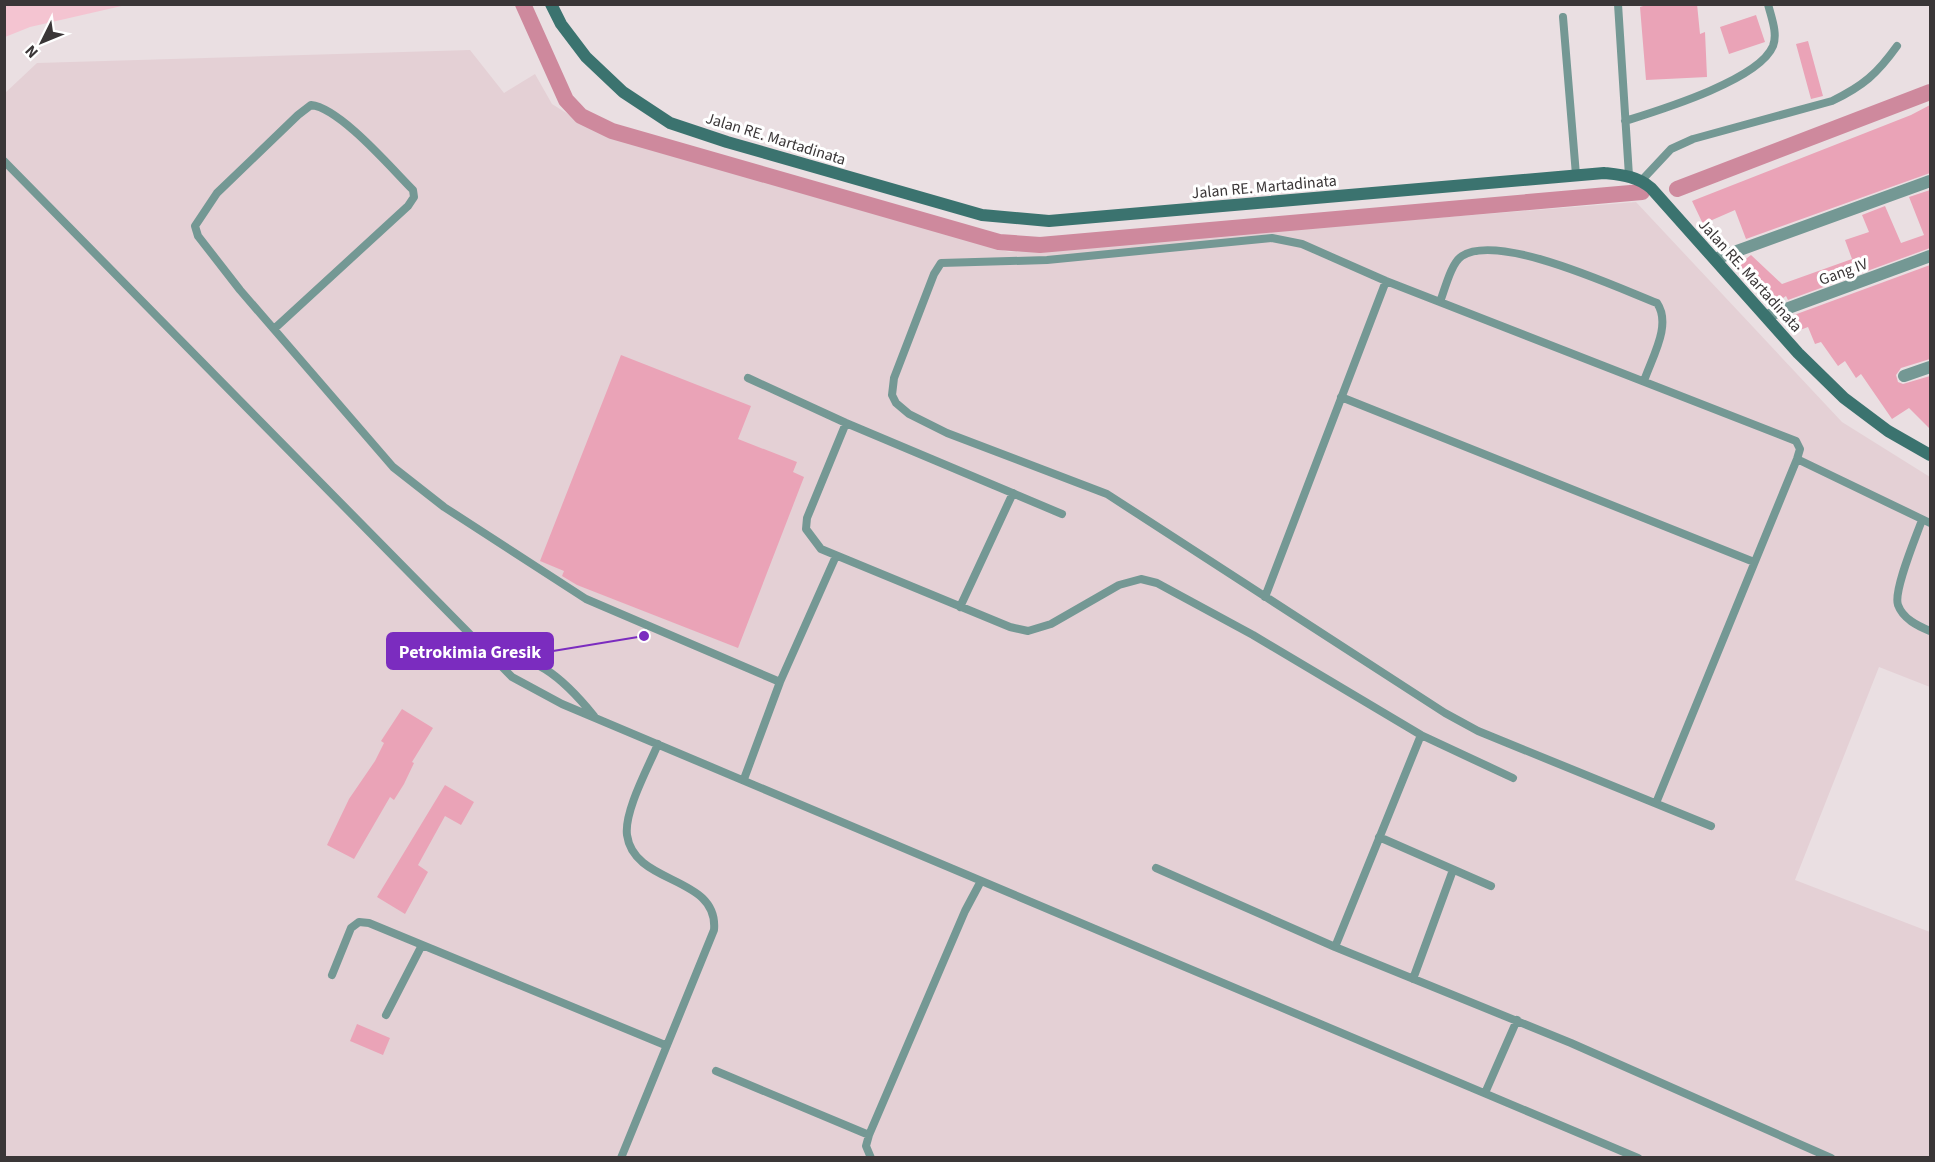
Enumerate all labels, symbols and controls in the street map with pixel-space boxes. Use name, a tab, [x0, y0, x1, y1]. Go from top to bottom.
north arrow	[12, 12, 72, 72]
text: N	[20, 40, 43, 63]
street label: Jalan RE. Martadinata	[703, 107, 848, 171]
street label: Jalan RE. Martadinata	[1191, 170, 1338, 204]
street label: Jalan RE. Martadinata	[1693, 214, 1807, 337]
street label: Gang IV	[1816, 253, 1871, 291]
callout: Petrokimia Gresik	[387, 633, 553, 669]
text: Petrokimia Gresik	[399, 640, 541, 665]

